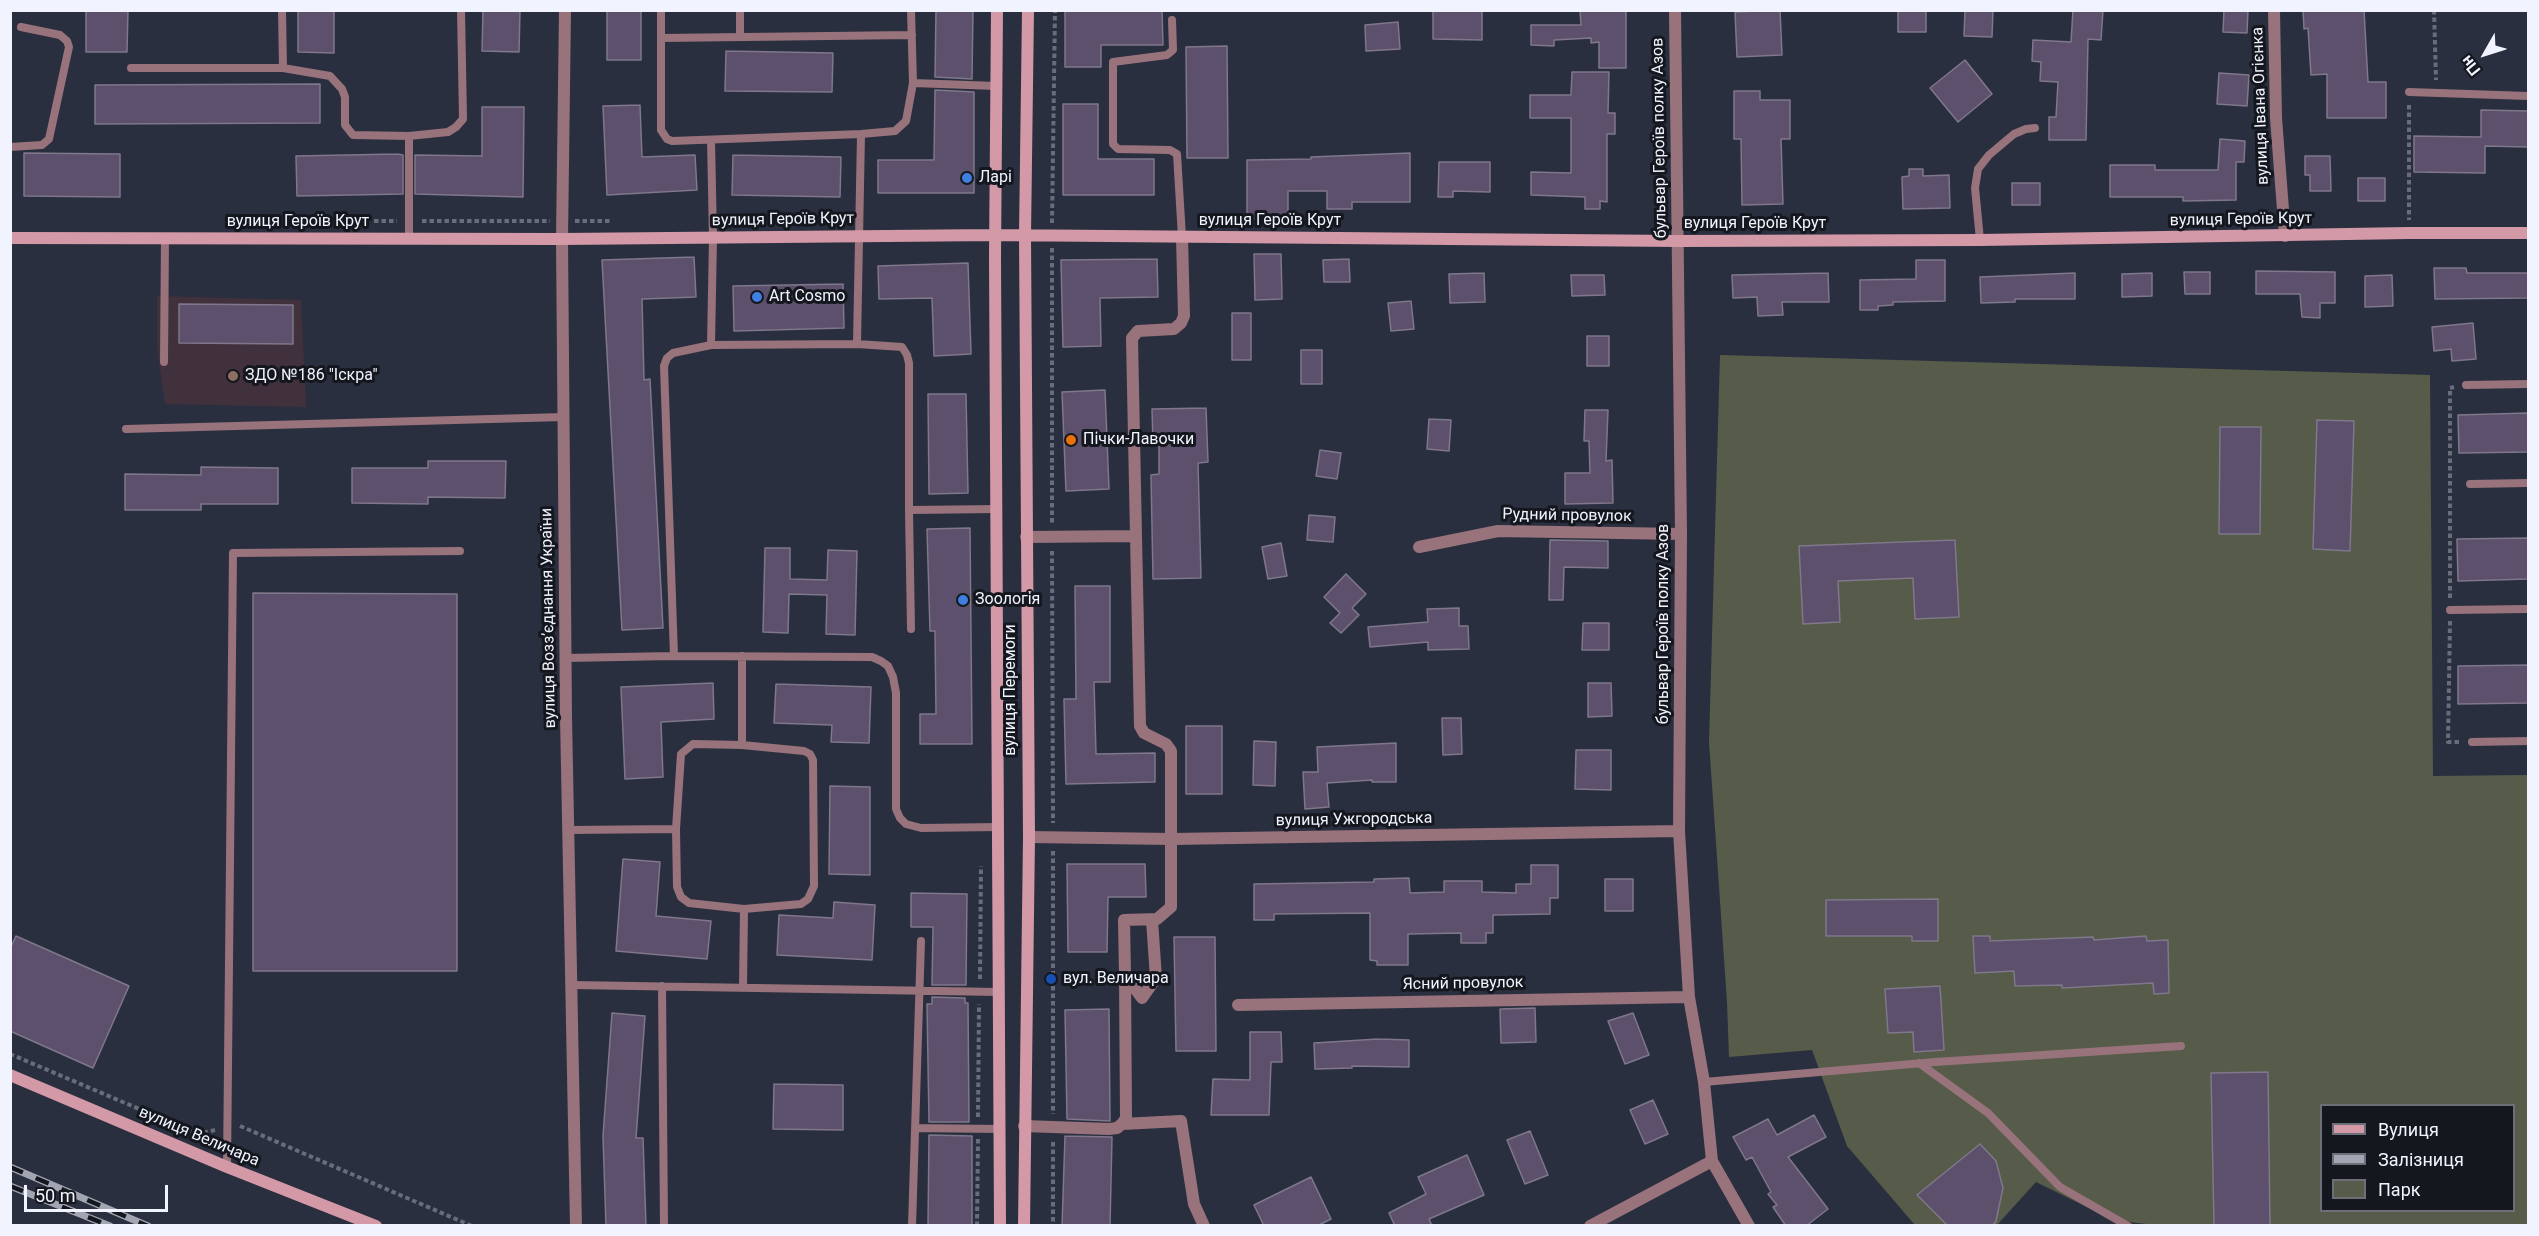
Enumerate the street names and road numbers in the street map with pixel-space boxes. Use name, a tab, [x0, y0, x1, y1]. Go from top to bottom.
street label: вулиця Івана Огієнка	[2249, 27, 2273, 185]
street label: бульвар Героїв полку Азов	[1649, 38, 1671, 238]
street label: вулиця Героїв Крут	[712, 209, 854, 231]
street label: вулиця Героїв Крут	[2170, 209, 2312, 231]
street label: вулиця Героїв Крут	[1199, 211, 1341, 231]
street label: вулиця Героїв Крут	[227, 212, 369, 232]
street label: вулиця Героїв Крут	[1684, 214, 1826, 234]
street label: Рудний провулок	[1502, 505, 1632, 527]
street label: вулиця Воззʼєднання України	[537, 508, 561, 728]
street label: бульвар Героїв полку Азов	[1654, 524, 1674, 724]
street label: вулиця Перемоги	[1001, 624, 1021, 756]
street label: вулиця Ужгородська	[1275, 809, 1433, 831]
street label: Ясний провулок	[1402, 973, 1524, 995]
street label: вулиця Величара	[136, 1103, 262, 1171]

